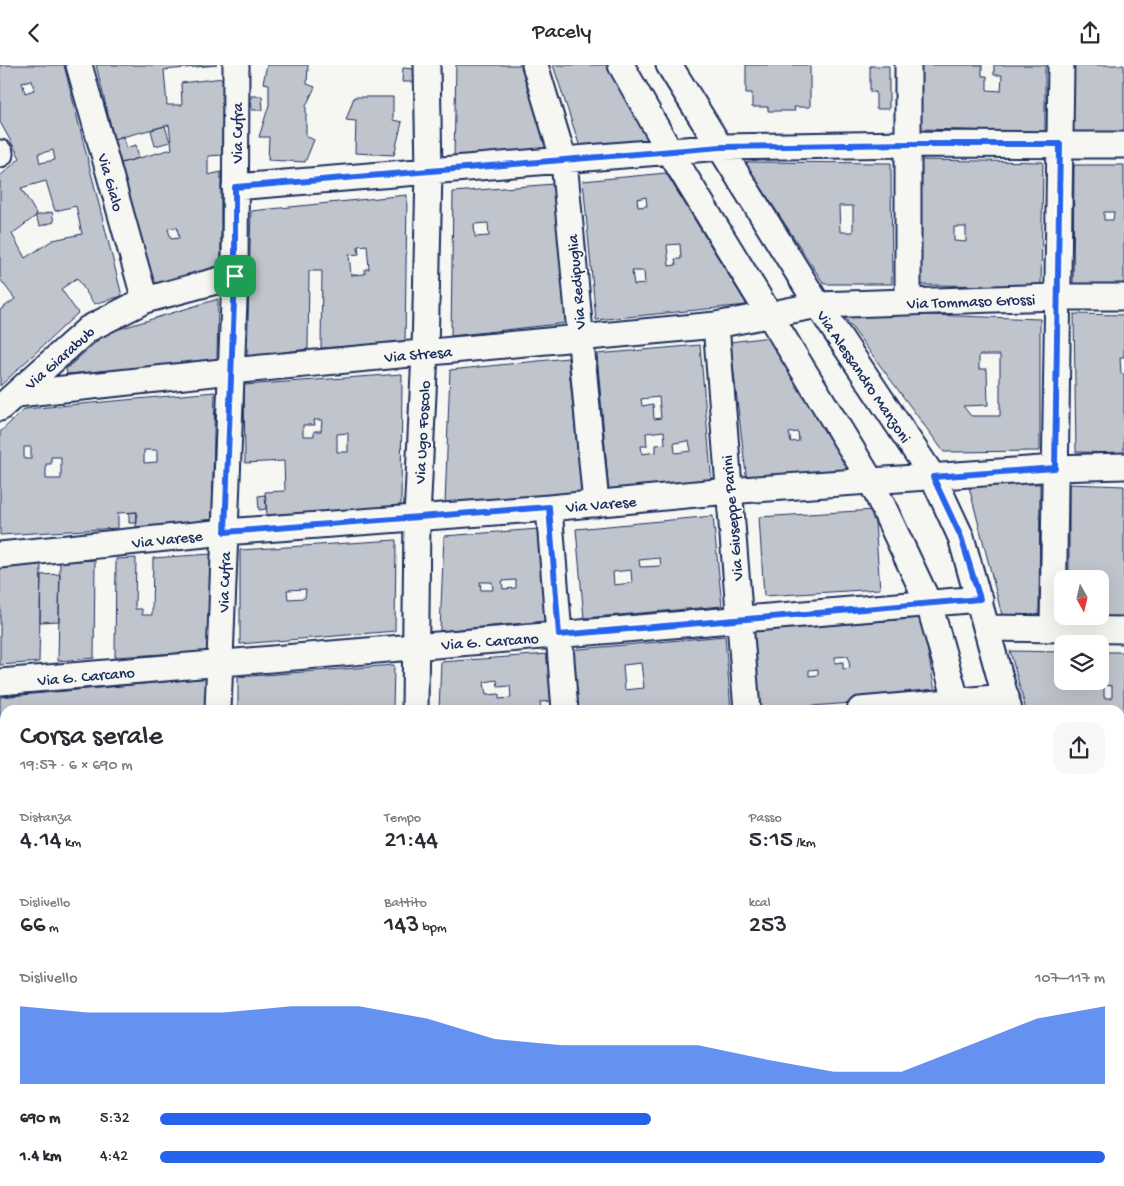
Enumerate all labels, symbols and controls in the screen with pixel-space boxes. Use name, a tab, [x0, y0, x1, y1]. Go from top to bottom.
icon: back	[20, 19, 48, 47]
icon: share	[1076, 19, 1104, 47]
text: Pacely	[533, 20, 591, 46]
street label: Via Cufra	[230, 102, 249, 164]
street label: Via Gialo	[91, 151, 126, 214]
street label: Via Redipuglia	[565, 232, 592, 331]
pin	[214, 255, 256, 297]
icon: arrive	[221, 262, 249, 290]
street label: Via Tommaso Grossi	[906, 292, 1036, 315]
street label: Via Alessandro Manzoni	[810, 307, 913, 448]
street label: Via Giarabub	[22, 324, 101, 396]
street label: Via Stresa	[383, 344, 454, 369]
street label: Via Ugo Foscolo	[412, 380, 437, 485]
street label: Via Giuseppe Parini	[720, 454, 750, 582]
street label: Via Varese	[564, 494, 638, 519]
street label: Via Varese	[130, 528, 204, 555]
street label: Via Cufra	[216, 550, 237, 614]
north arrow	[1054, 570, 1109, 625]
map controls	[1054, 570, 1109, 690]
street label: Via G. Carcano	[440, 631, 539, 656]
button: layers	[1054, 635, 1109, 690]
street label: Via G. Carcano	[36, 665, 136, 692]
text: Corsa serale	[20, 721, 163, 754]
button: share	[1053, 722, 1105, 774]
text: 19:57 · 6 × 690 m	[20, 757, 133, 776]
text: Distanza	[20, 810, 71, 827]
text: Tempo	[384, 810, 421, 827]
text: Passo	[749, 810, 782, 827]
text: 4.14	[20, 827, 62, 856]
text: 21:44	[384, 827, 438, 856]
text: 5:15	[749, 827, 793, 856]
text: km	[62, 835, 81, 852]
text: /km	[793, 835, 816, 852]
text: Dislivello	[20, 895, 70, 912]
text: Battito	[384, 895, 427, 912]
text: kcal	[749, 895, 771, 912]
text: 66	[20, 912, 45, 941]
text: 143	[384, 912, 419, 941]
text: 253	[749, 912, 787, 941]
text: m	[45, 920, 59, 937]
text: bpm	[419, 920, 447, 937]
text: Dislivello	[20, 970, 77, 989]
text: 107–117 m	[1035, 970, 1105, 989]
text: 690 m	[20, 1110, 60, 1129]
text: 5:32	[100, 1110, 130, 1129]
text: 1.4 km	[20, 1148, 61, 1167]
text: 4:42	[100, 1148, 128, 1167]

